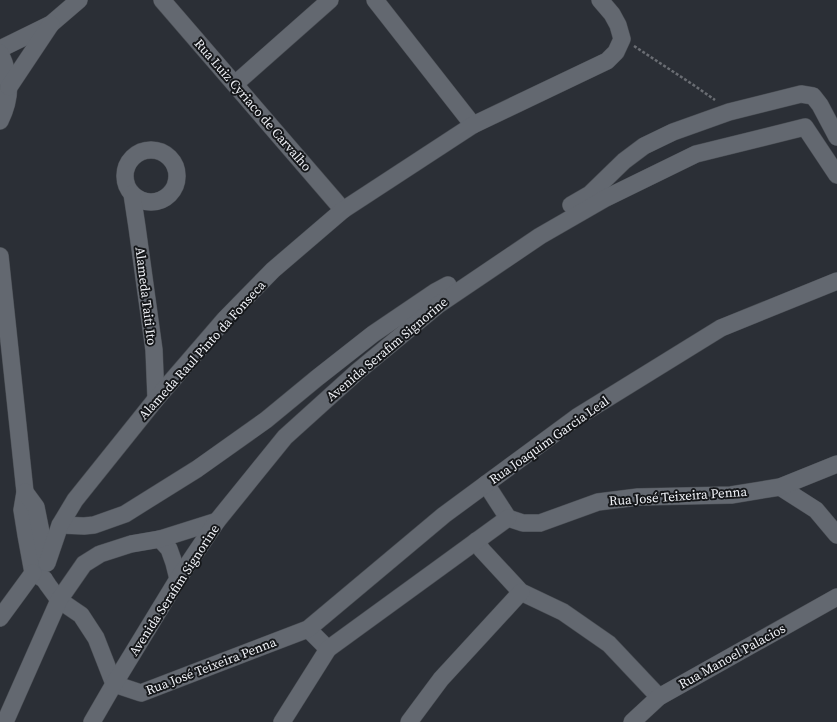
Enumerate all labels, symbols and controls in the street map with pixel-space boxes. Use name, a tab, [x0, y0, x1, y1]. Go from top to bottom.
street label: Rua Luiz Cyriaco de Carvalho	[191, 35, 315, 175]
street label: Alameda Taiti Ito	[132, 246, 160, 346]
street label: Alameda Raul Pinto da Fonseca	[135, 277, 269, 423]
street label: Avenida Serafim Signorine	[323, 293, 452, 405]
street label: Rua Joaquim Garcia Leal	[486, 392, 612, 488]
street label: Rua José Teixeira Penna	[608, 483, 748, 509]
street label: Avenida Serafim Signorine	[125, 521, 223, 659]
street label: Rua Manoel Palacios	[676, 619, 789, 692]
street label: Rua José Teixeira Penna	[143, 633, 279, 699]

